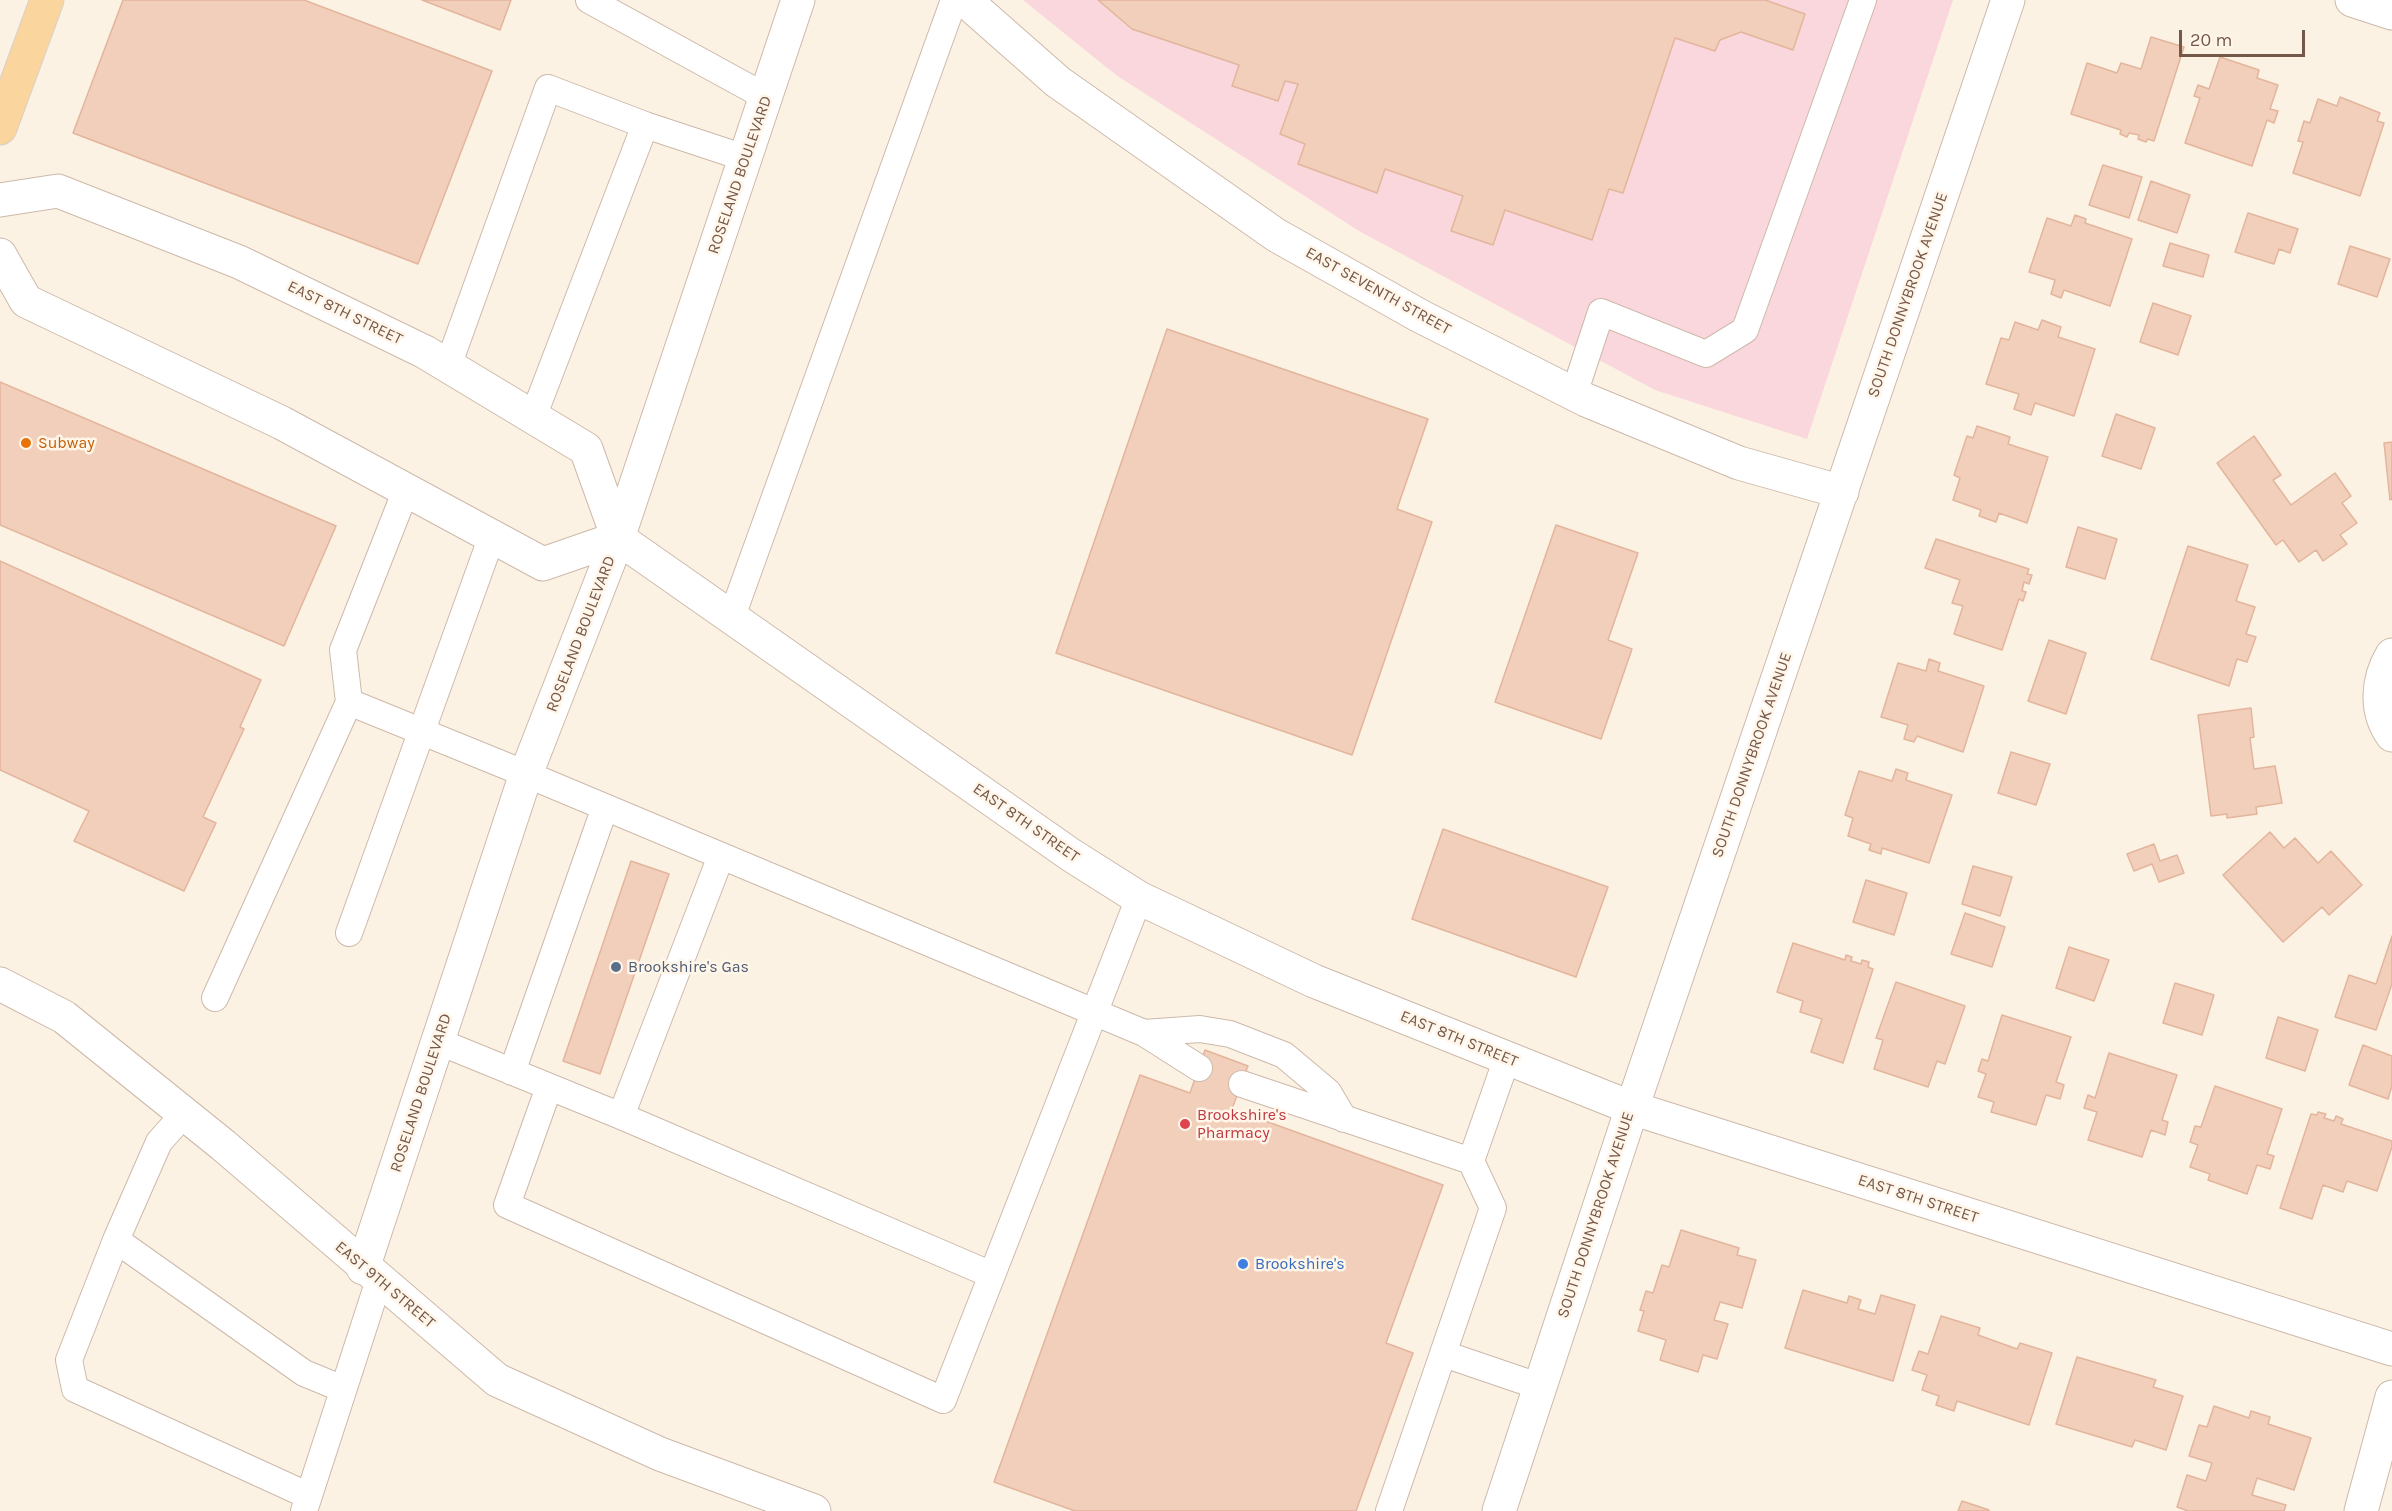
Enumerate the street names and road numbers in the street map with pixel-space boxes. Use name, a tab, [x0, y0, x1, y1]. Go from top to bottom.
street label: ROSELAND BOULEVARD	[704, 93, 776, 257]
street label: SOUTH DONNYBROOK AVENUE	[1864, 190, 1952, 400]
street label: EAST SEVENTH STREET	[1302, 243, 1454, 339]
street label: EAST 8TH STREET	[284, 277, 406, 349]
street label: ROSELAND BOULEVARD	[542, 553, 620, 715]
street label: SOUTH DONNYBROOK AVENUE	[1708, 650, 1796, 860]
street label: EAST 8TH STREET	[969, 779, 1083, 867]
street label: EAST 8TH STREET	[1397, 1007, 1521, 1071]
street label: ROSELAND BOULEVARD	[386, 1011, 456, 1175]
street label: SOUTH DONNYBROOK AVENUE	[1554, 1110, 1638, 1320]
street label: EAST 8TH STREET	[1855, 1170, 1981, 1228]
street label: EAST 9TH STREET	[331, 1237, 439, 1333]

